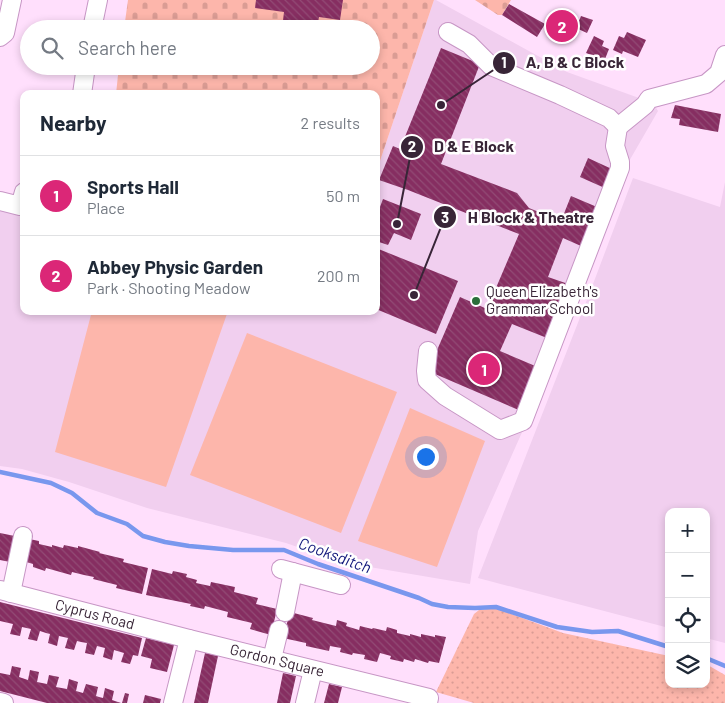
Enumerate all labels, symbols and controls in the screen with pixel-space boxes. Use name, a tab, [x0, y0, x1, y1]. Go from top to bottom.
pin: 2	[546, 7, 578, 45]
search box	[20, 20, 380, 75]
icon: search	[38, 34, 66, 62]
text: Search here	[78, 36, 177, 59]
callout: A, B & C Block	[491, 47, 635, 78]
text: A, B & C Block	[526, 52, 625, 71]
text: 1	[501, 53, 507, 71]
text: Nearby	[40, 110, 106, 135]
text: 2 results	[301, 113, 360, 132]
callout: D & E Block	[399, 131, 524, 162]
text: D & E Block	[434, 136, 514, 155]
text: 2	[408, 137, 416, 155]
text: Sports Hall	[87, 175, 179, 198]
text: 1	[53, 186, 59, 205]
text: 50 m	[326, 186, 360, 205]
text: Place	[87, 198, 125, 217]
callout: H Block & Theatre	[433, 202, 604, 233]
text: H Block & Theatre	[468, 207, 595, 226]
text: 3	[441, 208, 449, 226]
text: Abbey Physic Garden	[87, 255, 263, 278]
text: 2	[52, 266, 60, 285]
text: 200 m	[317, 266, 360, 285]
text: Park · Shooting Meadow	[87, 278, 250, 297]
place label: Queen Elizabeth's Grammar School	[486, 282, 598, 317]
marker: Queen Elizabeth's Grammar School	[470, 295, 482, 307]
pin: 1	[468, 350, 500, 388]
your location	[413, 444, 439, 470]
map controls	[665, 508, 710, 688]
button: +	[665, 508, 710, 553]
water label: Cooksditch	[296, 533, 374, 576]
button: −	[665, 553, 710, 598]
street label: Cyprus Road	[54, 595, 137, 633]
button: locate	[665, 598, 710, 643]
street label: Gordon Square	[228, 639, 326, 680]
button: layers	[665, 643, 710, 688]

